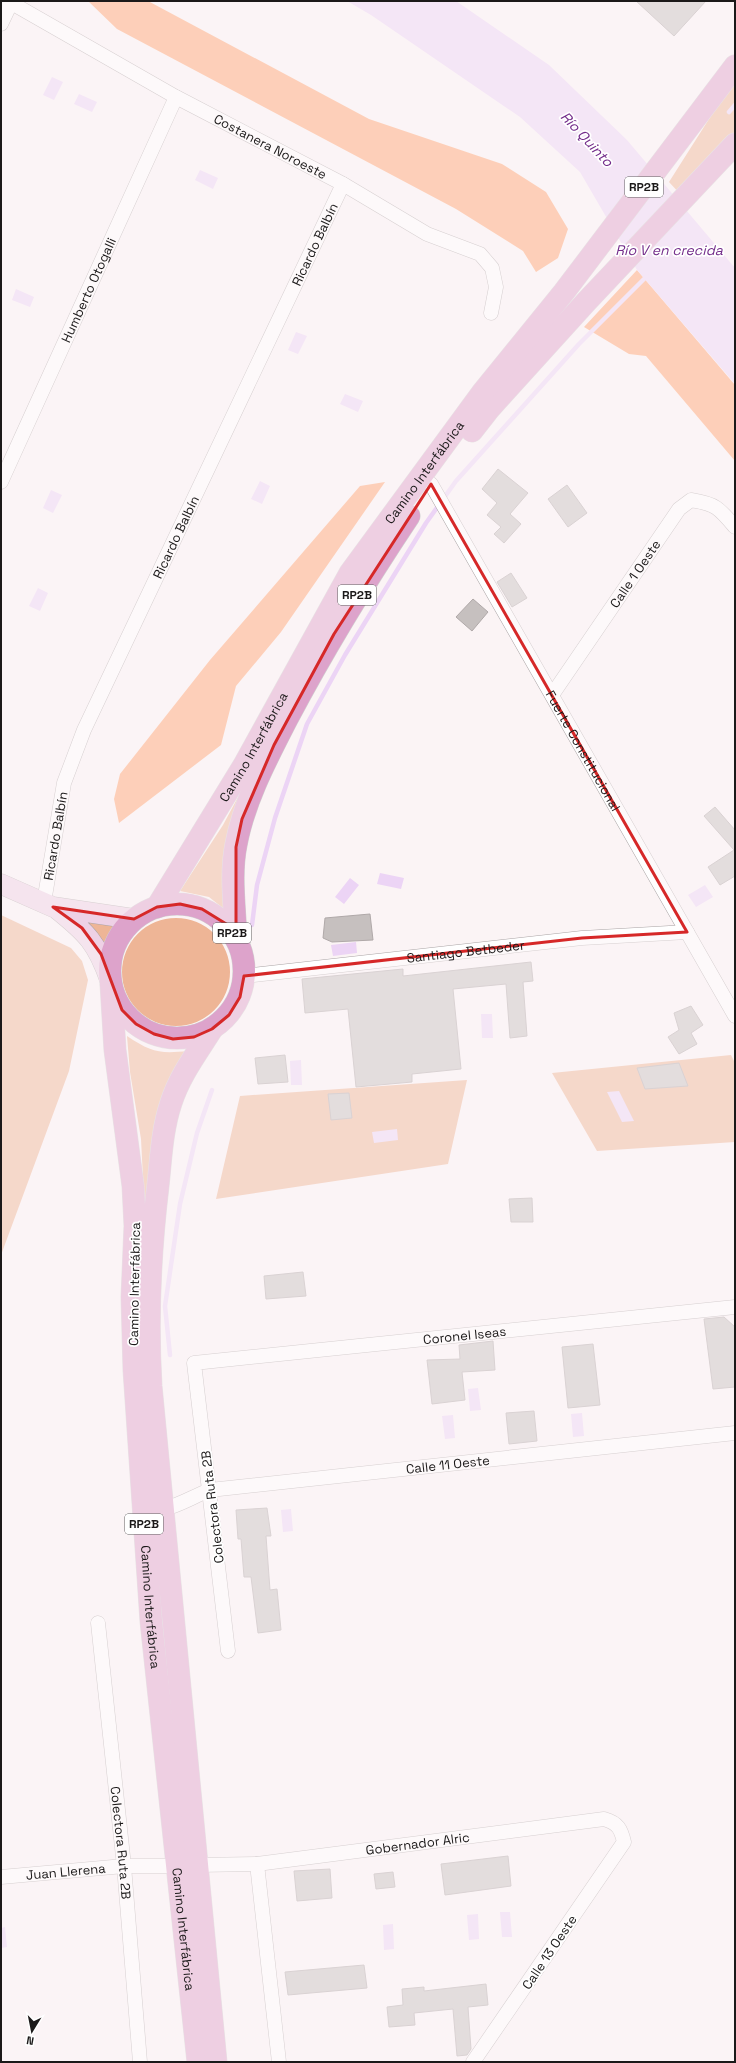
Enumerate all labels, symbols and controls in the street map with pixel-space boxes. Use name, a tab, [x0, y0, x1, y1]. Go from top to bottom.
water label: Río Quinto	[557, 108, 617, 171]
street label: Costanera Noroeste	[211, 110, 330, 183]
road number: RP2B	[625, 177, 663, 197]
street label: Ricardo Balbín	[288, 200, 342, 289]
street label: Humberto Otogalli	[58, 235, 120, 345]
water label: Río V en crecida	[615, 241, 724, 259]
street label: Camino Interfábrica	[381, 417, 468, 527]
street label: Ricardo Balbín	[149, 493, 203, 581]
street label: Calle 1 Oeste	[606, 537, 664, 611]
road number: RP2B	[338, 585, 376, 605]
street label: Fuerte Constitucional	[542, 687, 624, 814]
street label: Camino Interfábrica	[216, 689, 292, 805]
street label: Ricardo Balbín	[40, 790, 71, 882]
road number: RP2B	[213, 923, 251, 943]
street label: Santiago Betbeder	[406, 937, 526, 967]
street label: Camino Interfábrica	[125, 1222, 144, 1346]
street label: Coronel Iseas	[422, 1323, 507, 1348]
street label: Colectora Ruta 2B	[197, 1450, 228, 1564]
street label: Calle 11 Oeste	[405, 1452, 491, 1478]
road number: RP2B	[125, 1514, 163, 1534]
street label: Camino Interfábrica	[137, 1545, 164, 1670]
street label: Colectora Ruta 2B	[107, 1785, 135, 1900]
street label: Gobernador Alric	[365, 1828, 471, 1859]
street label: Juan Llerena	[25, 1860, 107, 1884]
street label: Camino Interfábrica	[168, 1867, 198, 1992]
street label: Calle 13 Oeste	[518, 1912, 581, 1993]
north arrow	[12, 2011, 52, 2051]
text: N	[25, 2033, 35, 2048]

